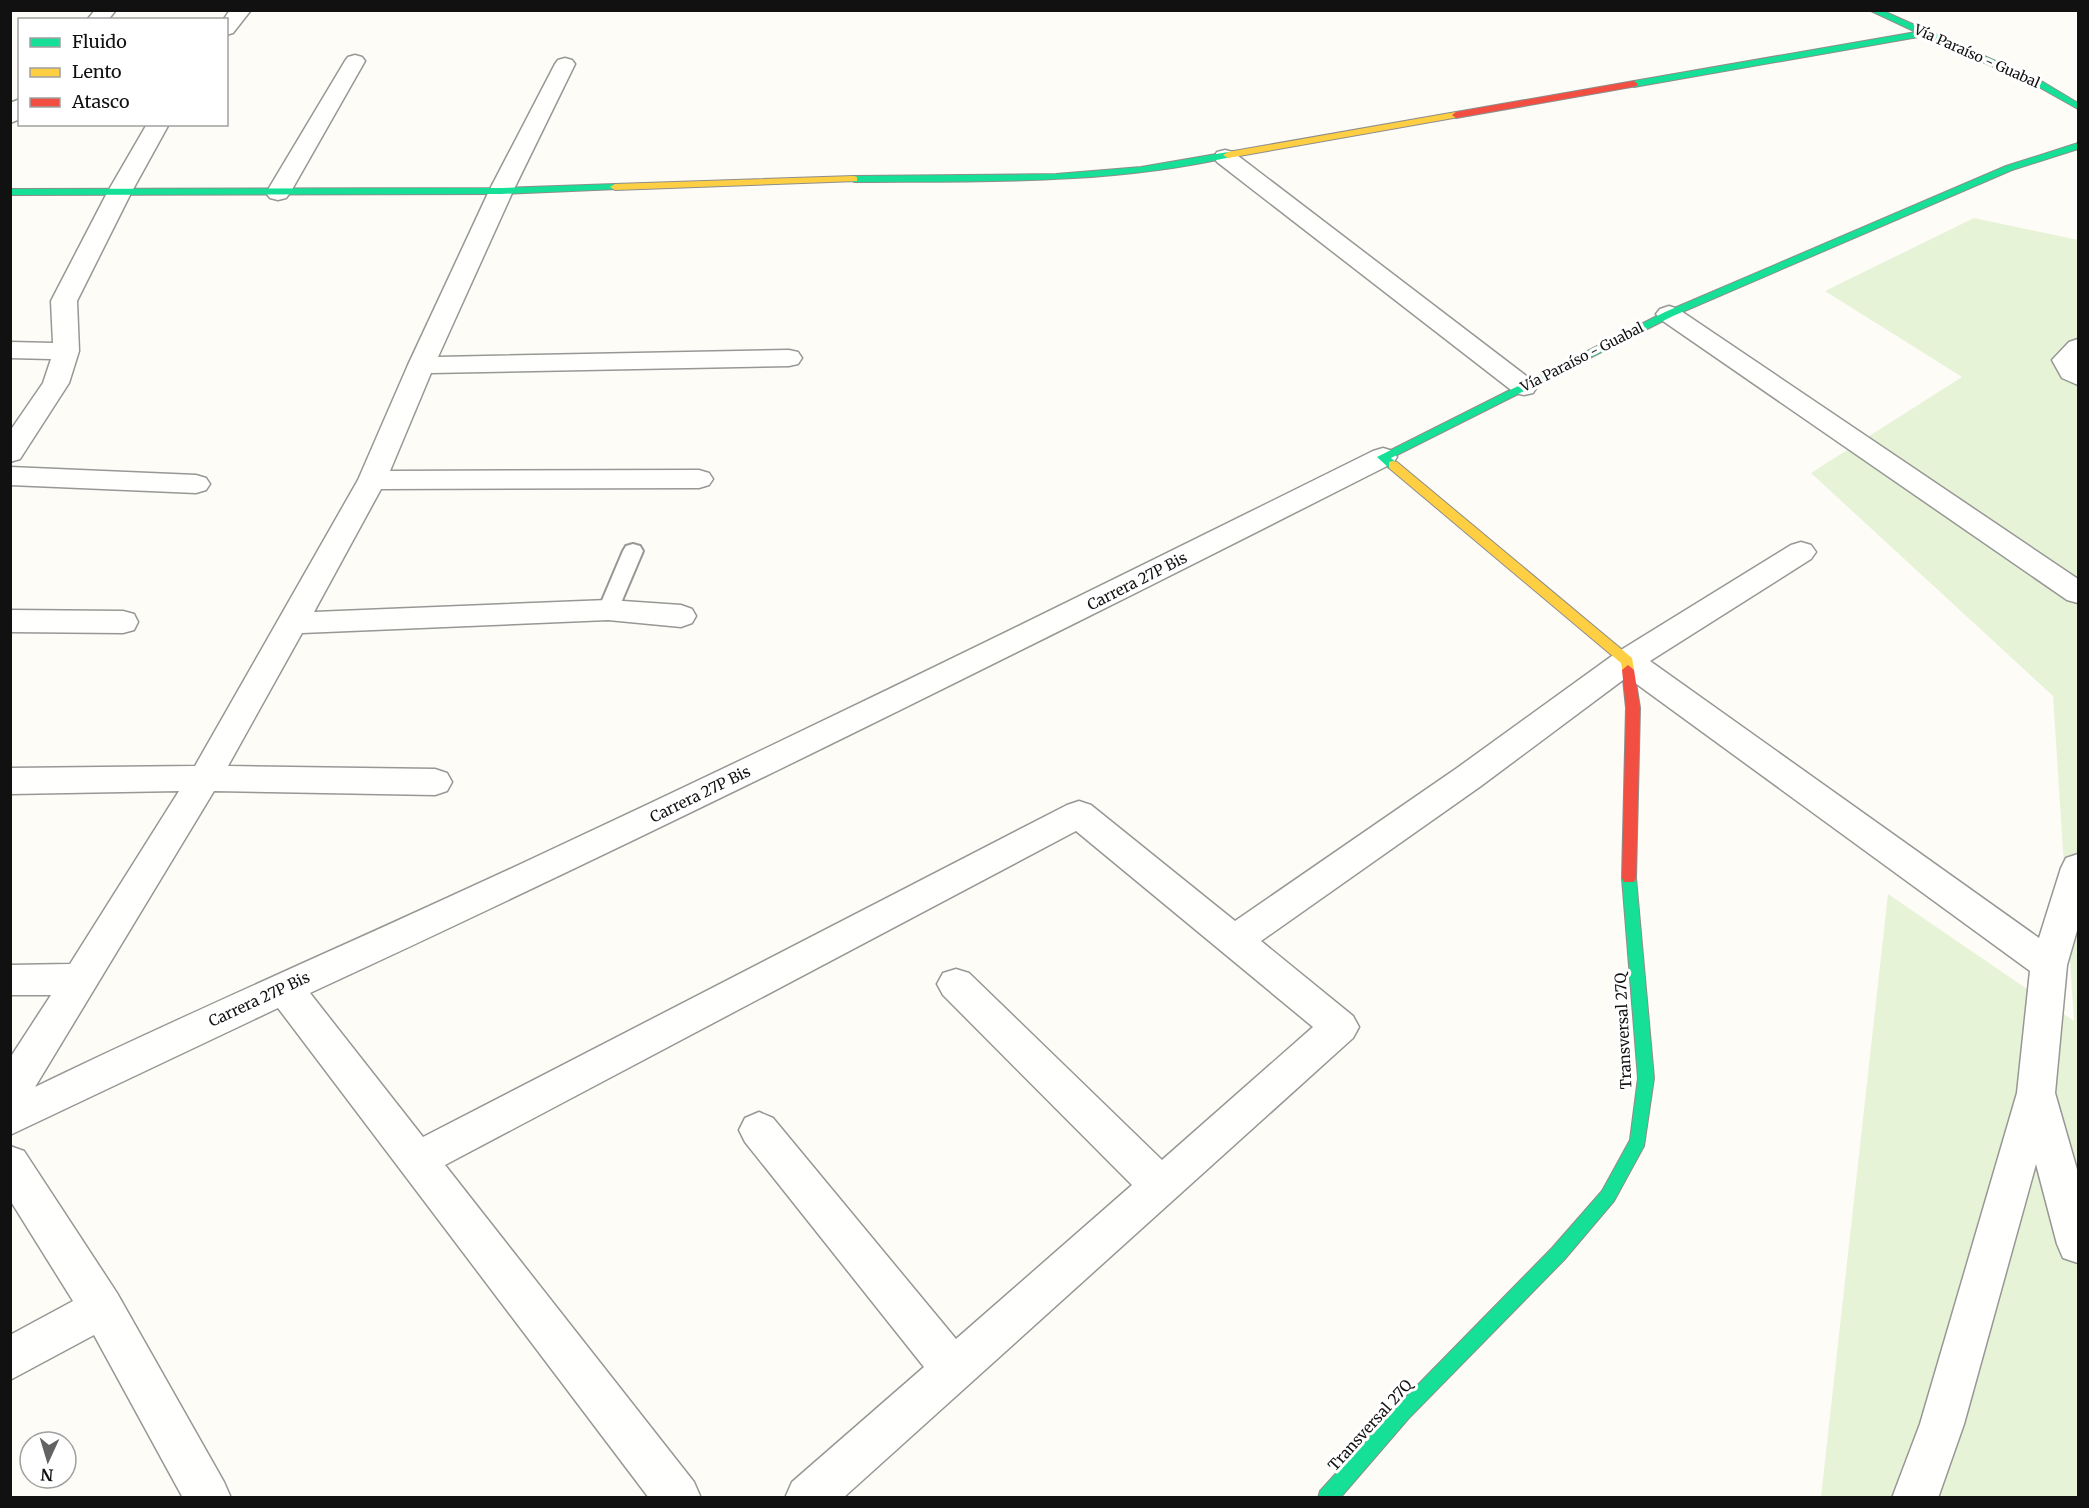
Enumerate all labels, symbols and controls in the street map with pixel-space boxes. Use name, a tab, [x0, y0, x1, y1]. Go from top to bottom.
legend	[18, 18, 228, 126]
street label: Vía Paraíso - Guabal	[1910, 20, 2043, 92]
text: Fluido	[72, 30, 127, 53]
text: Lento	[72, 60, 122, 83]
text: Atasco	[71, 90, 130, 113]
street label: Vía Paraíso - Guabal	[1517, 318, 1647, 396]
street label: Carrera 27P Bis	[1084, 548, 1190, 614]
street label: Carrera 27P Bis	[647, 761, 753, 827]
street label: Carrera 27P Bis	[205, 967, 313, 1031]
street label: Transversal 27Q	[1610, 971, 1636, 1090]
street label: Transversal 27Q	[1324, 1374, 1417, 1475]
north arrow	[18, 1430, 78, 1490]
text: N	[40, 1465, 54, 1485]

